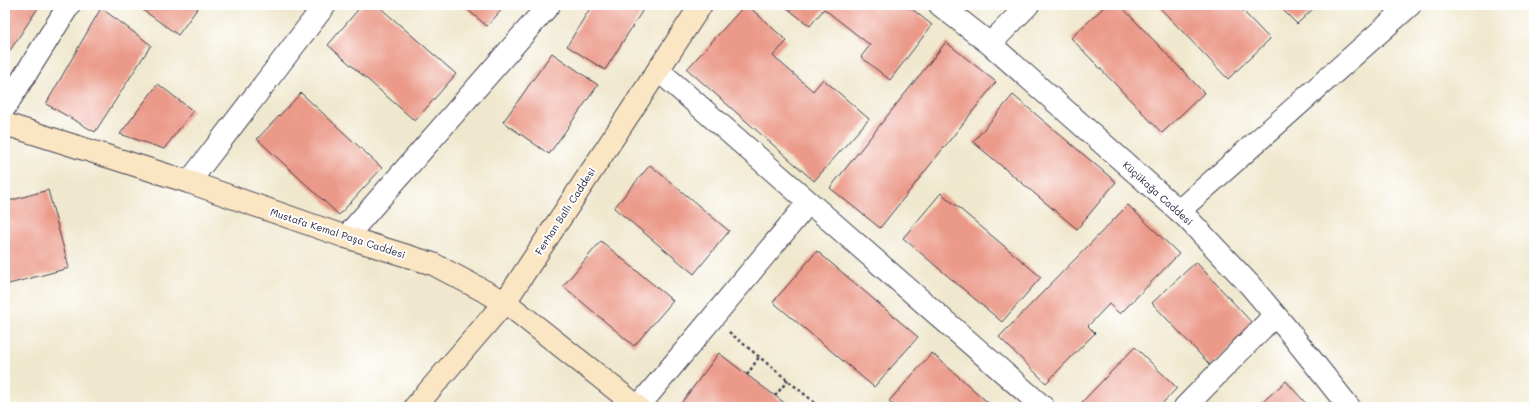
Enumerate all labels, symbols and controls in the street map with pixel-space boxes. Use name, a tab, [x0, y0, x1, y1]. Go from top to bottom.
street label: Küçükağa Caddesi	[1120, 158, 1196, 228]
street label: Ferhan Ballı Caddesi	[532, 165, 598, 257]
street label: Mustafa Kemal Paşa Caddesi	[269, 205, 407, 261]

